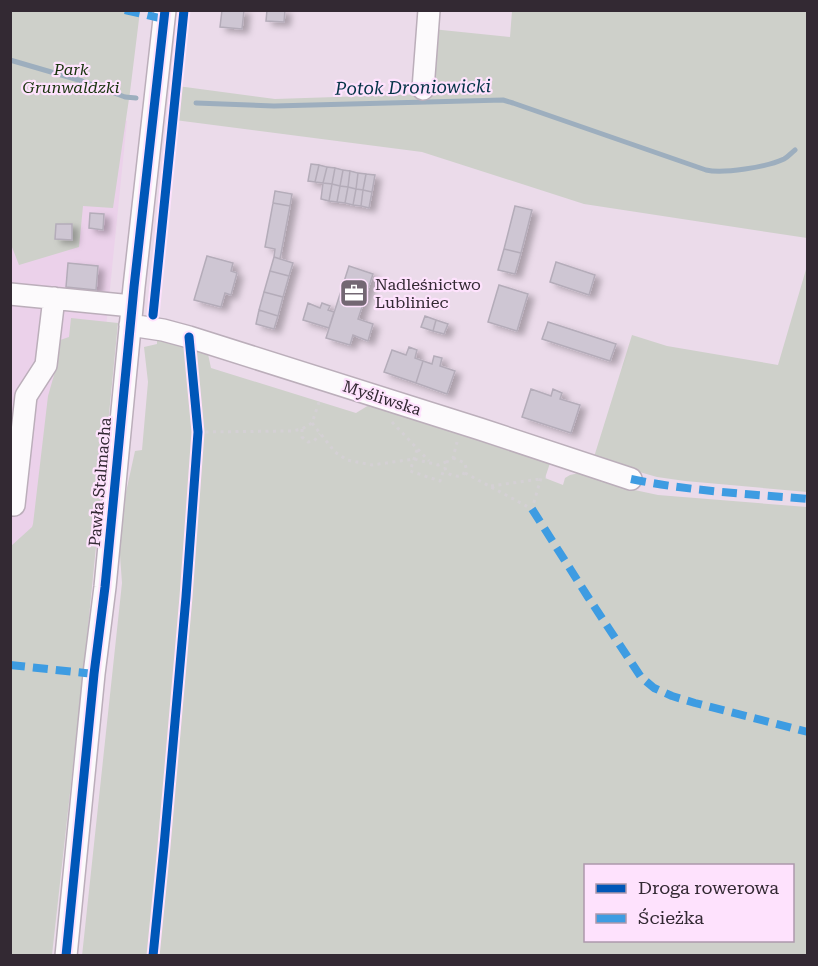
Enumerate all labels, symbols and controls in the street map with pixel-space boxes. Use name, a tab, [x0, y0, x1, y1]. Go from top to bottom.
park label: Park Grunwaldzki	[23, 60, 119, 97]
water label: Potok Droniowicki	[334, 75, 492, 99]
place label: Nadleśnictwo Lubliniec	[375, 275, 481, 312]
office icon: Nadleśnictwo Lubliniec	[338, 277, 370, 309]
street label: Myśliwska	[340, 376, 424, 420]
street label: Pawła Stalmacha	[85, 416, 115, 547]
legend	[584, 864, 794, 942]
text: Droga rowerowa	[638, 877, 779, 898]
text: Ścieżka	[638, 907, 704, 928]

